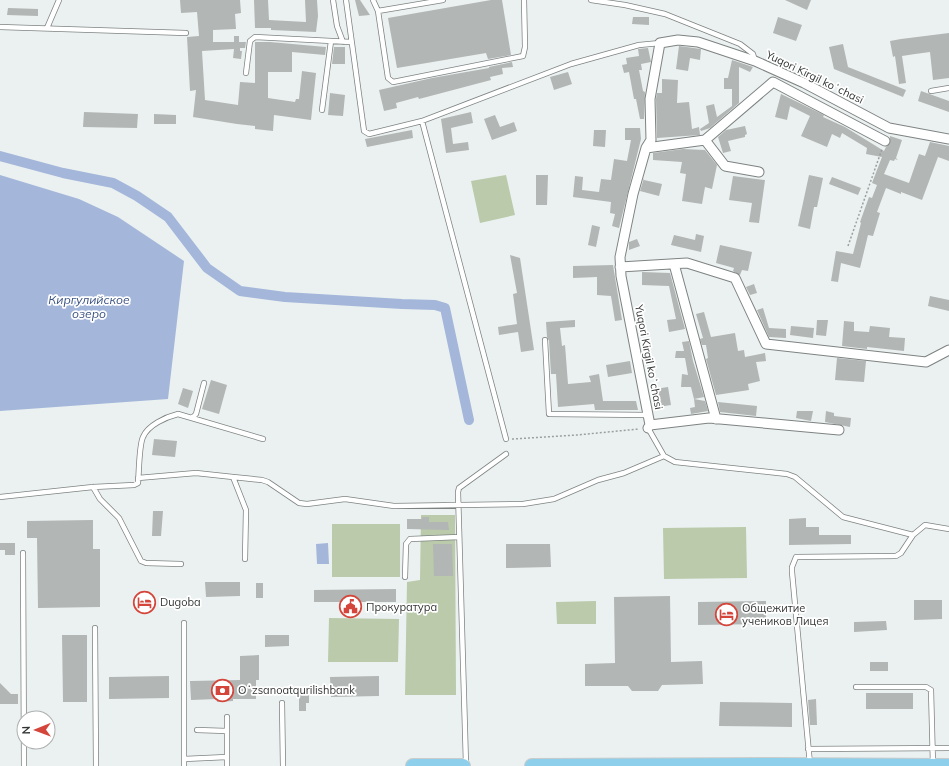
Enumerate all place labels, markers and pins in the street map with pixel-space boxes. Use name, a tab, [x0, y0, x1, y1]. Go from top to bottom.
hotel icon: Dugoba	[132, 589, 158, 615]
public building icon: Прокуратура	[337, 594, 363, 620]
place label: Dugoba	[160, 595, 201, 609]
place label: Прокуратура	[366, 600, 437, 614]
hotel icon: Общежитие учеников Лицея	[714, 601, 740, 627]
place label: Общежитие учеников Лицея	[742, 601, 828, 628]
bank icon: Oʻzsanoatqurilishbank	[210, 677, 236, 703]
place label: Oʻzsanoatqurilishbank	[238, 683, 355, 697]

